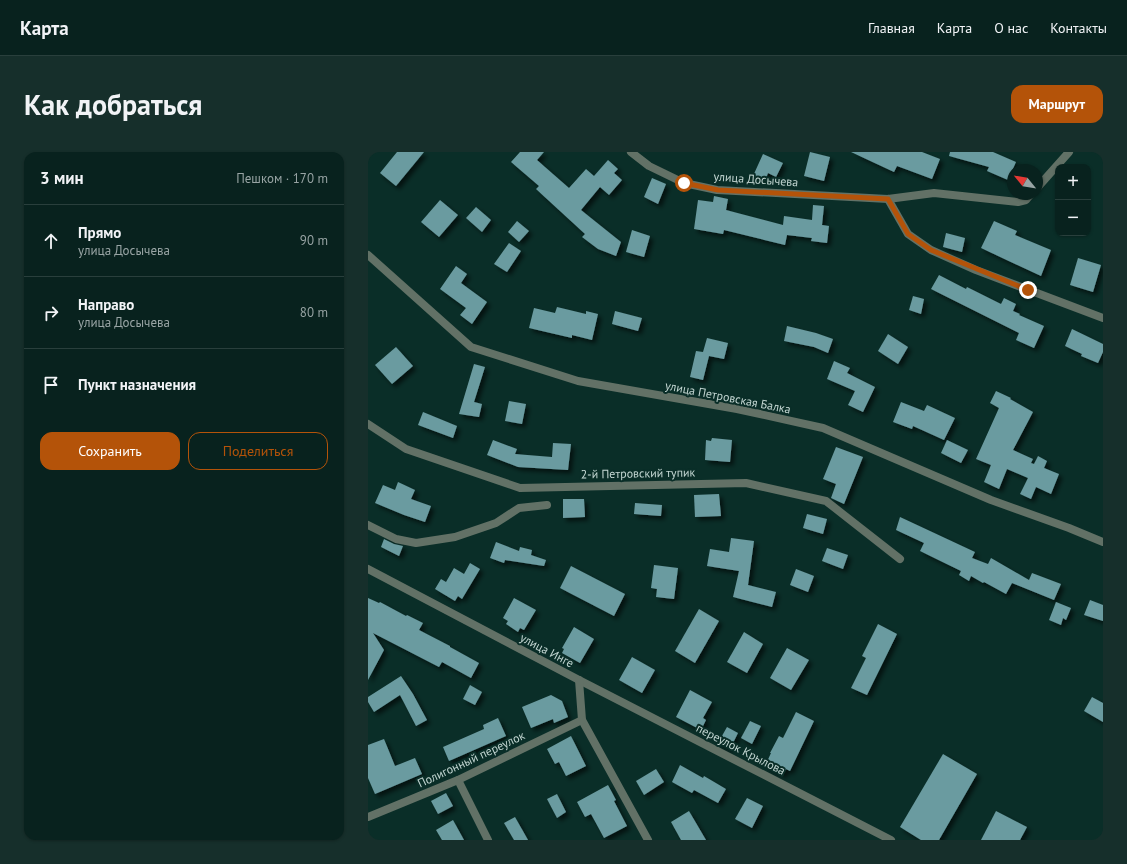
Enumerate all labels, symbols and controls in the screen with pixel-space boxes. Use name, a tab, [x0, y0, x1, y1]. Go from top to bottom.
text: Карта	[20, 16, 69, 40]
text: Главная	[868, 19, 915, 37]
text: Карта	[937, 19, 972, 37]
text: О нас	[994, 19, 1028, 37]
text: Контакты	[1050, 19, 1107, 37]
button: Маршрут	[1011, 85, 1103, 123]
text: Как добраться	[24, 86, 202, 123]
north arrow	[1007, 164, 1043, 200]
map controls	[1055, 164, 1091, 236]
button: +	[1055, 164, 1091, 200]
text: 3 мин	[40, 167, 84, 189]
street label: улица Досычева	[713, 169, 799, 189]
text: Пешком · 170 m	[236, 170, 328, 187]
route start	[675, 174, 693, 192]
button: −	[1055, 200, 1091, 236]
text: Прямо	[78, 223, 121, 242]
icon: ahead	[40, 230, 62, 252]
text: 90 m	[300, 232, 328, 249]
text: улица Досычева	[78, 242, 170, 259]
route end	[1019, 281, 1037, 299]
text: Направо	[78, 295, 134, 314]
icon: right	[40, 302, 62, 324]
text: 80 m	[300, 304, 328, 321]
text: улица Досычева	[78, 314, 170, 331]
icon: arrive	[40, 374, 62, 396]
text: Пункт назначения	[78, 375, 196, 394]
street label: улица Петровская Балка	[664, 377, 792, 417]
button: Сохранить	[40, 432, 180, 470]
button: Поделиться	[188, 432, 328, 470]
street label: 2-й Петровский тупик	[581, 464, 696, 481]
street label: улица Инге	[518, 630, 576, 670]
street label: переулок Крылова	[694, 720, 788, 778]
street label: Полигонный переулок	[415, 727, 527, 790]

